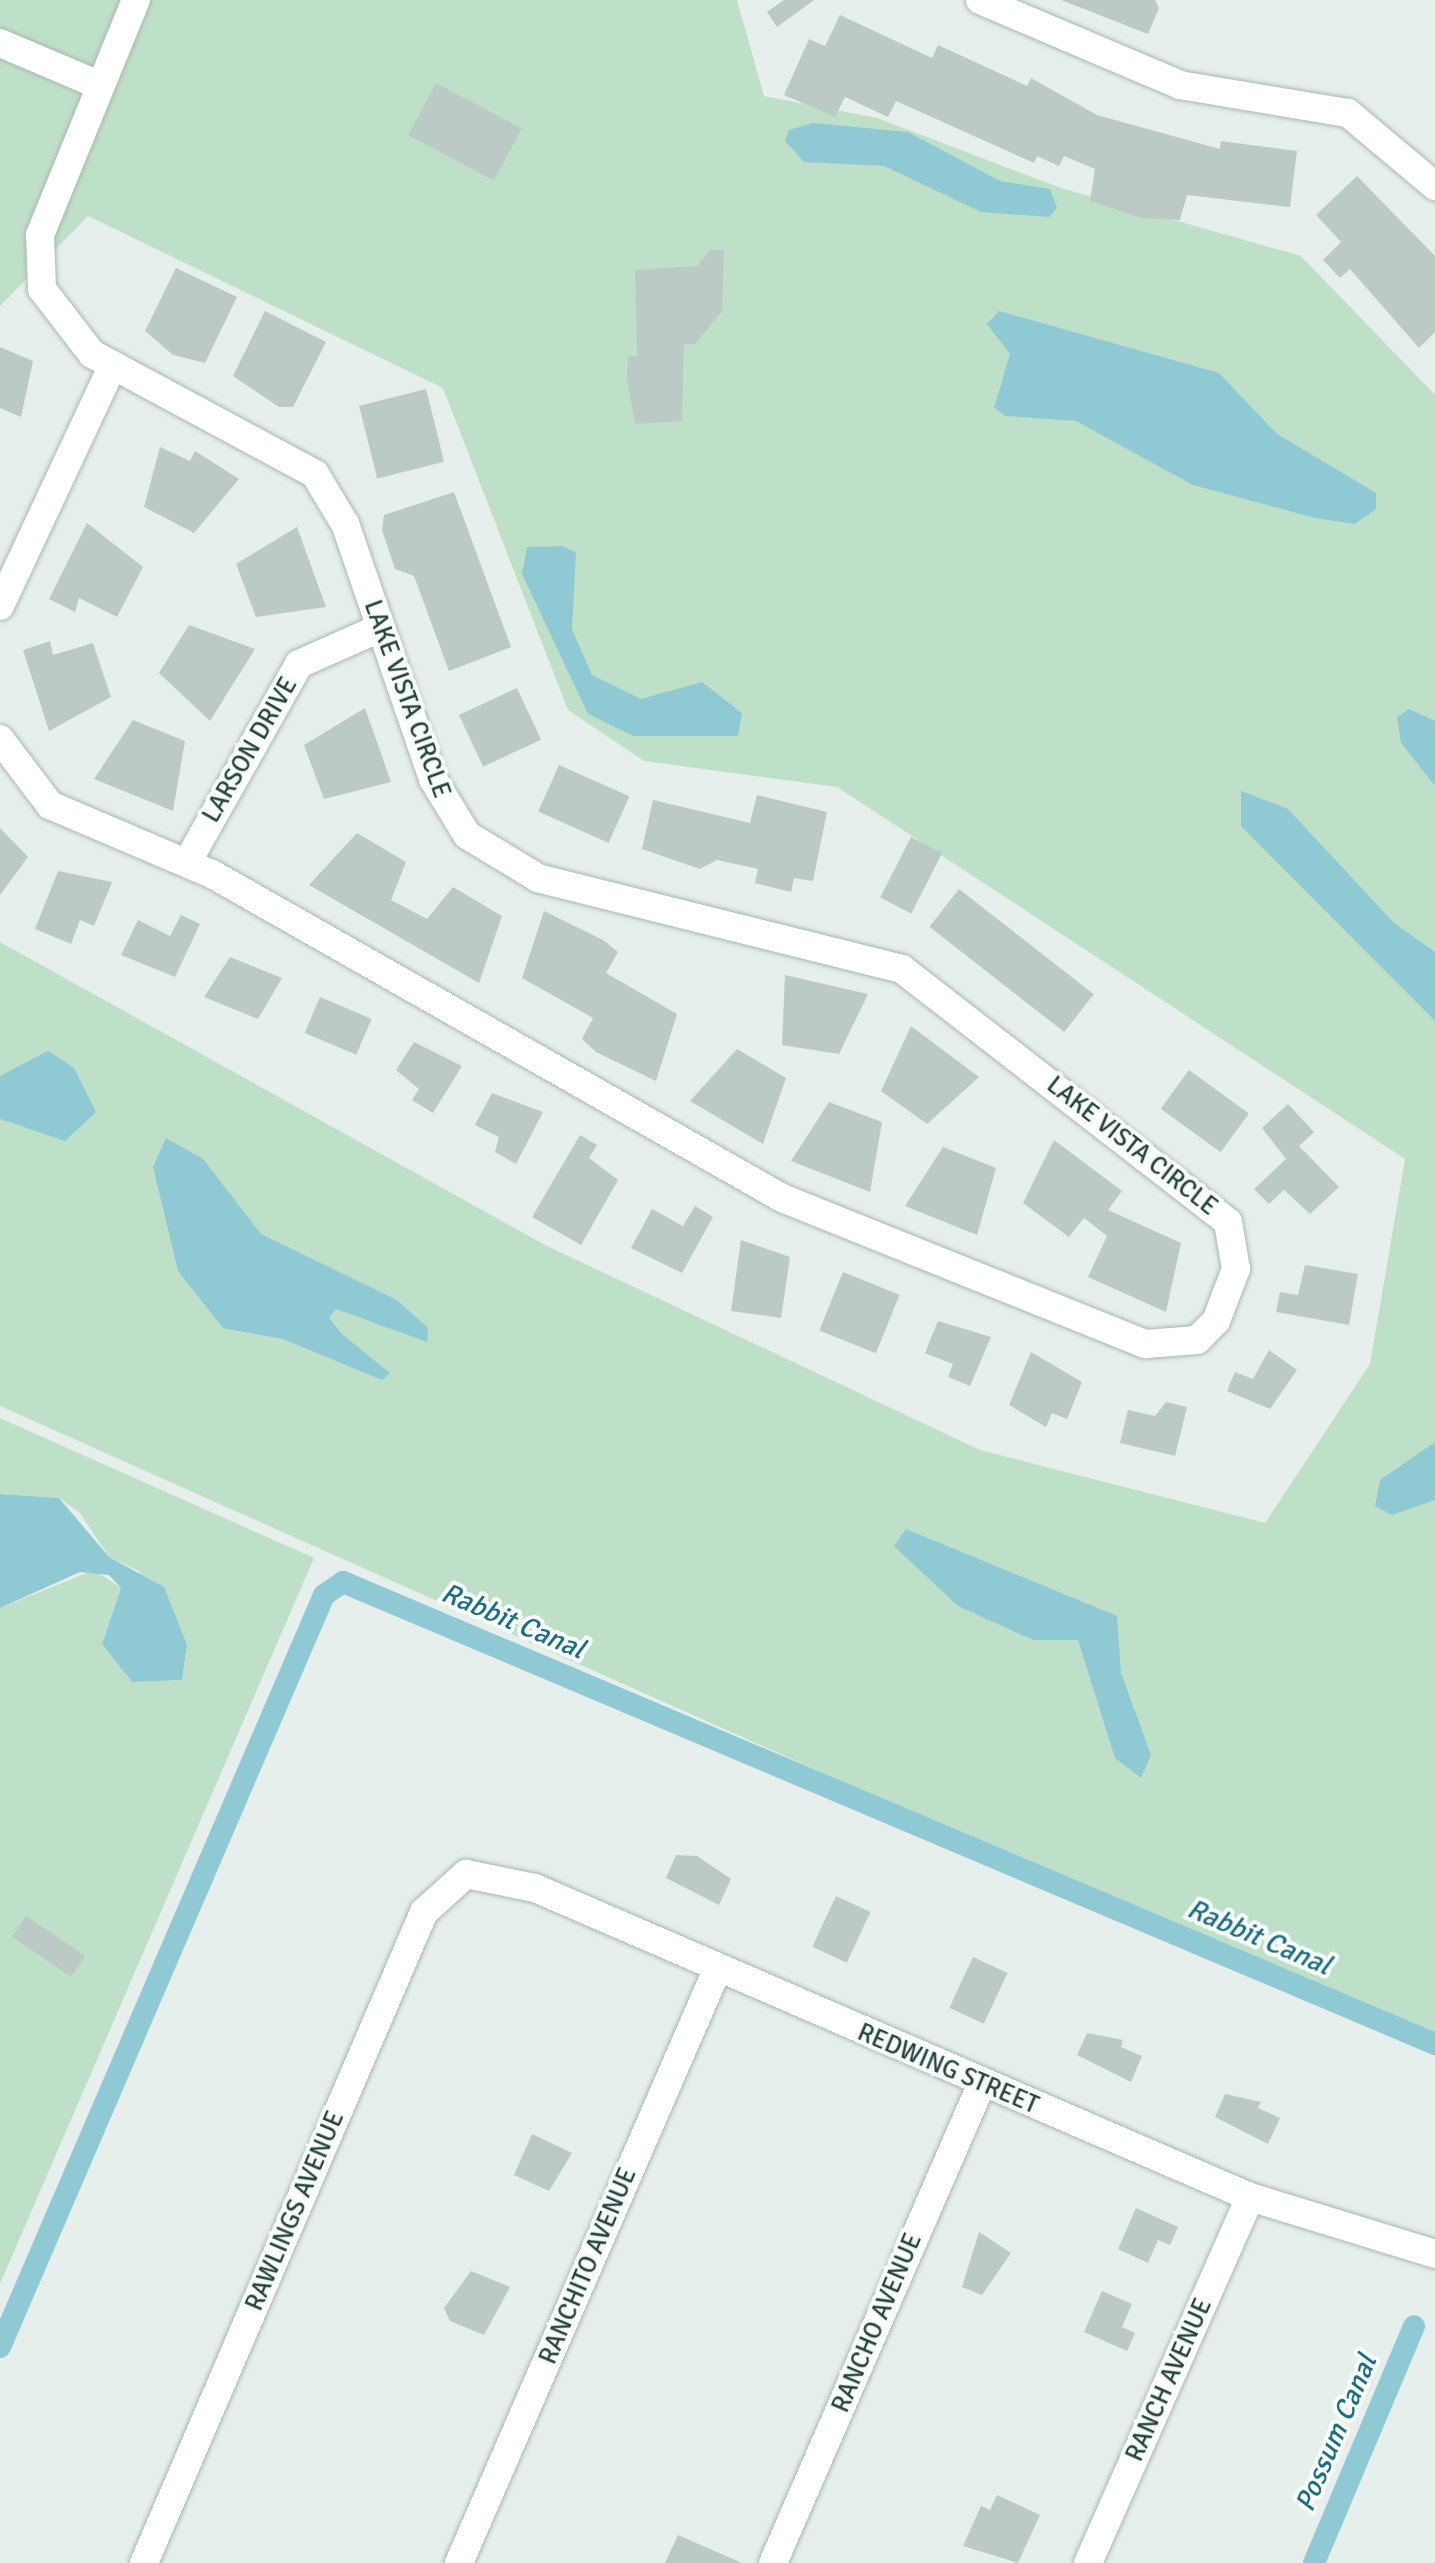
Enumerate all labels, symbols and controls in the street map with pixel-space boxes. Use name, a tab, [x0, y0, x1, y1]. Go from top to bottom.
street label: LAKE VISTA CIRCLE	[357, 596, 457, 802]
street label: LARSON DRIVE	[196, 672, 304, 828]
street label: LAKE VISTA CIRCLE	[1041, 1070, 1223, 1222]
water label: Rabbit Canal	[436, 1576, 590, 1666]
water label: Rabbit Canal	[1182, 1892, 1336, 1982]
street label: REDWING STREET	[853, 2017, 1043, 2121]
street label: RAWLINGS AVENUE	[239, 2107, 351, 2315]
street label: RANCHITO AVENUE	[533, 2163, 643, 2369]
street label: RANCHO AVENUE	[826, 2229, 928, 2417]
street label: RANCH AVENUE	[1120, 2294, 1218, 2466]
water label: Possum Canal	[1288, 2350, 1384, 2516]

